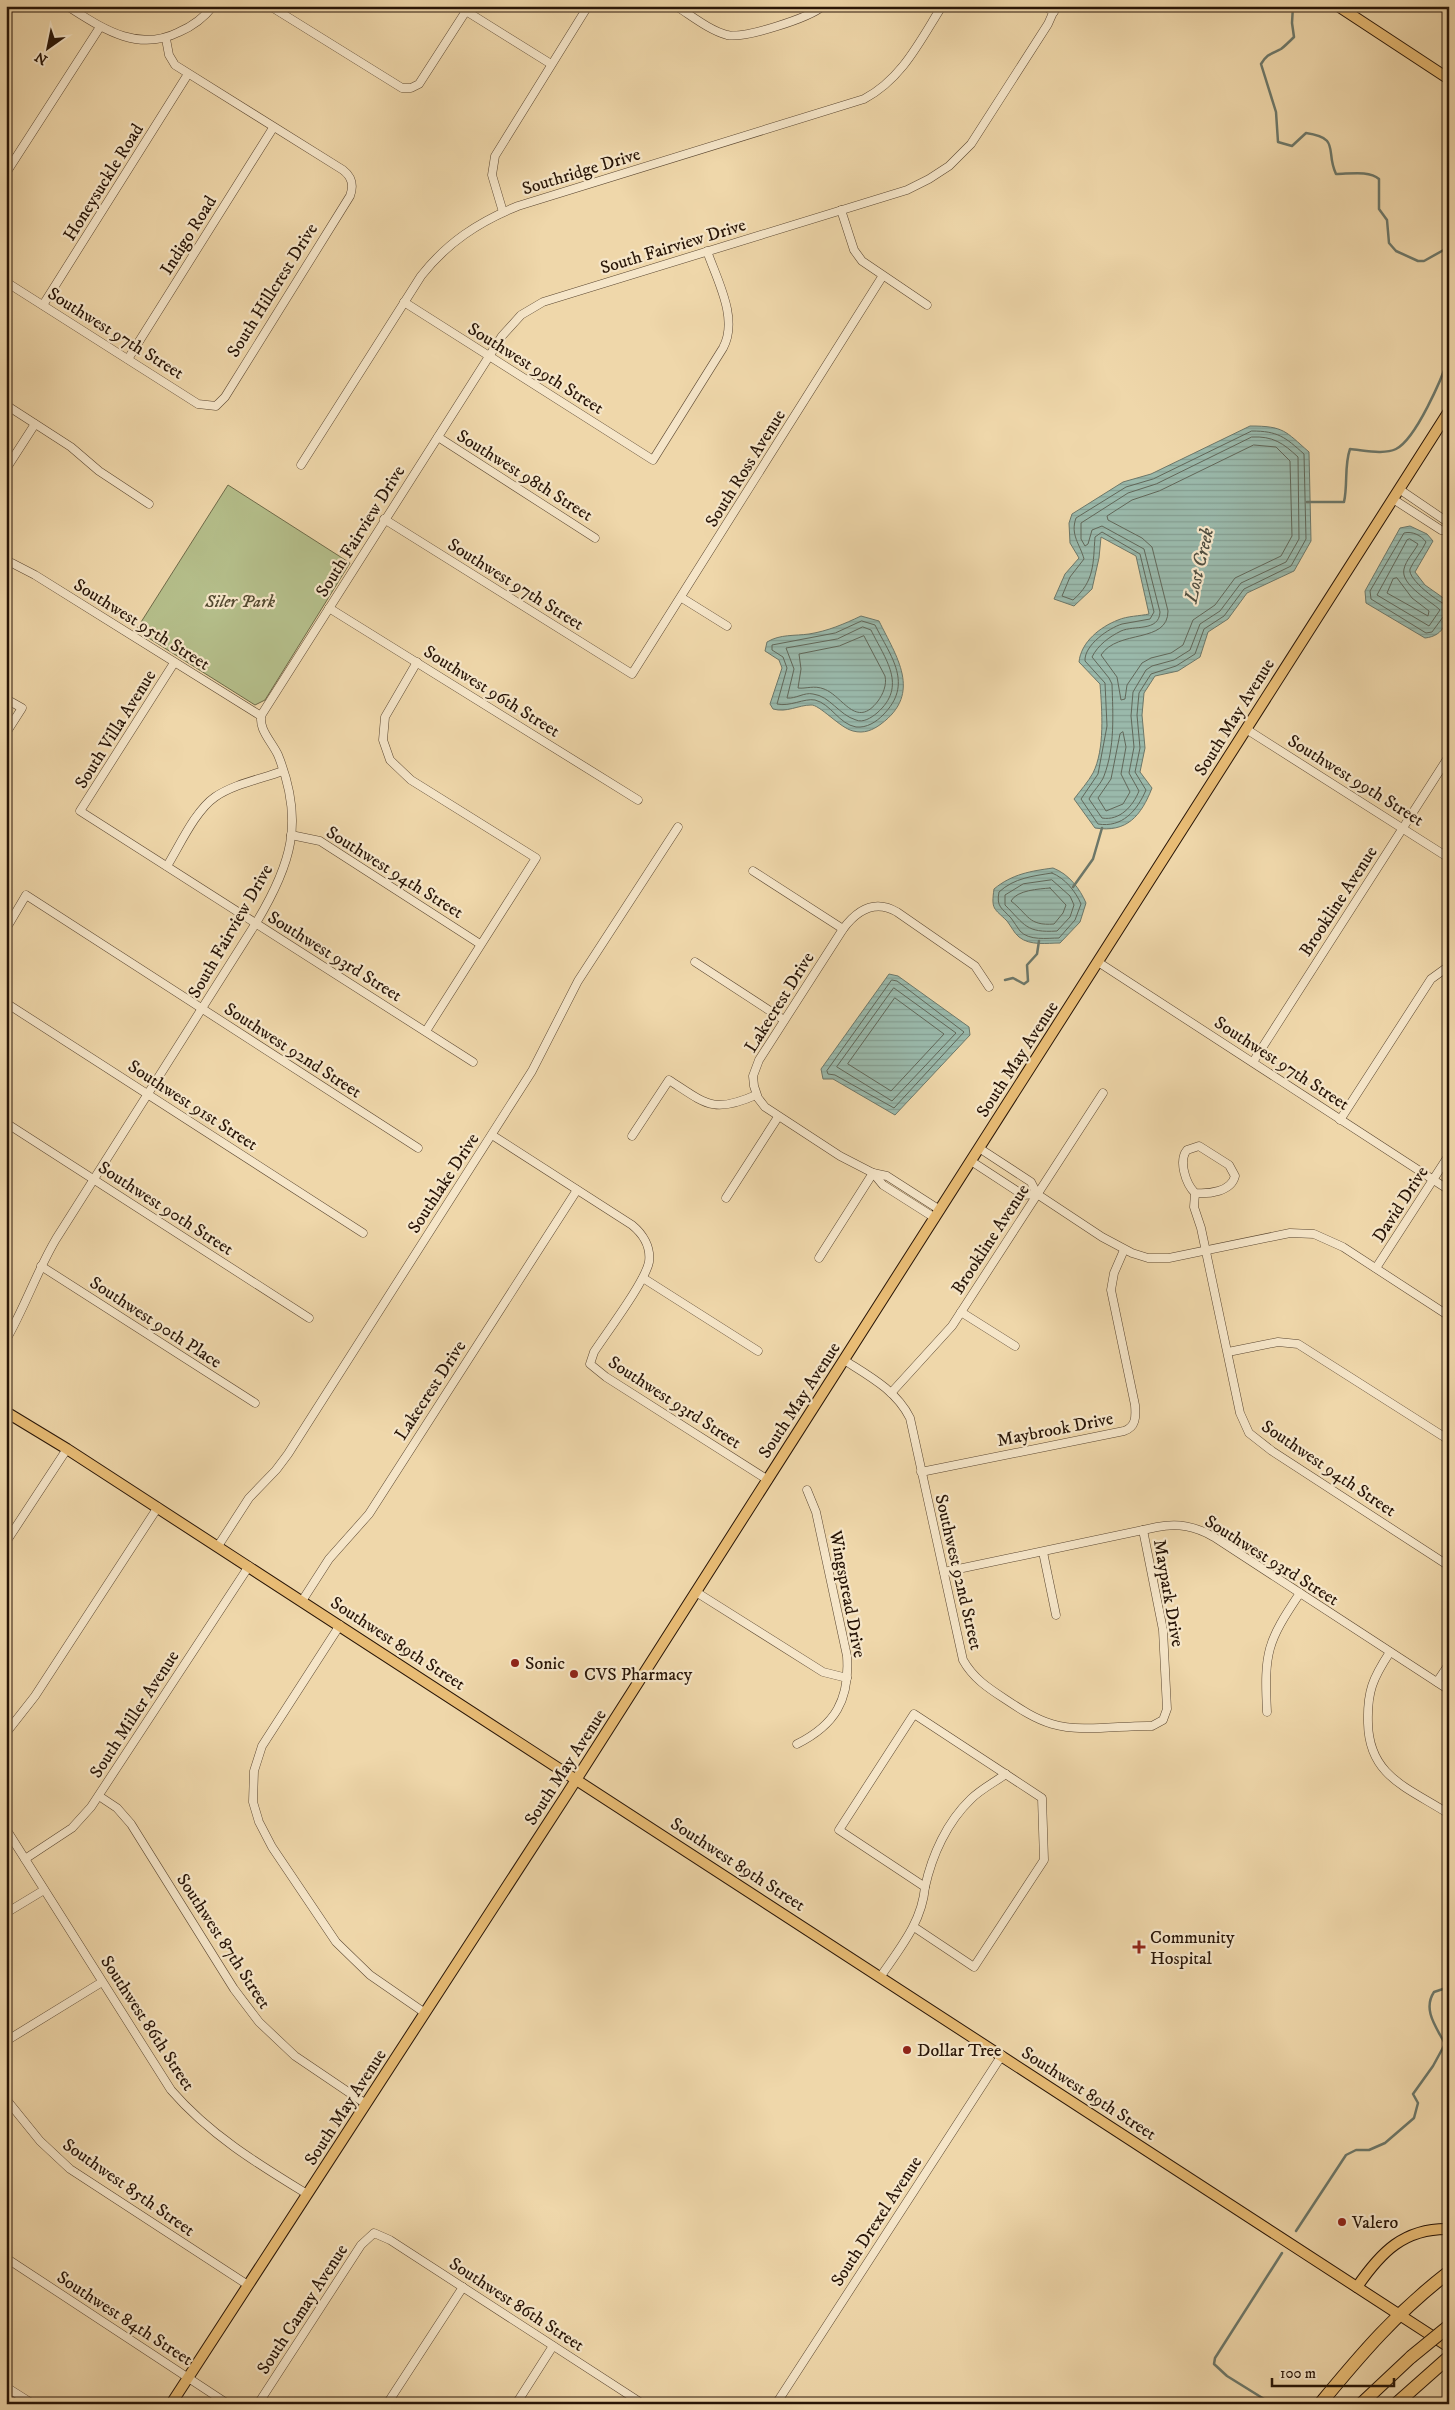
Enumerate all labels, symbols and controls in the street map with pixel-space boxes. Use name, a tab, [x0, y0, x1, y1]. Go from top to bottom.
north arrow	[22, 22, 72, 72]
text: N	[31, 47, 51, 69]
street label: Honeysuckle Road	[59, 120, 149, 245]
street label: Southridge Drive	[519, 144, 643, 200]
street label: Indigo Road	[156, 192, 222, 279]
street label: South Fairview Drive	[598, 214, 749, 280]
street label: South Hillcrest Drive	[223, 219, 323, 362]
street label: Southwest 97th Street	[43, 283, 188, 385]
street label: Southwest 99th Street	[463, 318, 608, 420]
street label: South Ross Avenue	[701, 406, 791, 531]
street label: Southwest 98th Street	[452, 425, 597, 527]
street label: South Fairview Drive	[311, 462, 410, 601]
water label: Lost Creek	[1179, 526, 1219, 606]
street label: Southwest 97th Street	[443, 534, 588, 636]
street label: Southwest 95th Street	[69, 574, 214, 676]
park label: Siler Park	[204, 591, 275, 613]
street label: Southwest 96th Street	[419, 641, 564, 743]
street label: South May Avenue	[1190, 655, 1280, 780]
street label: South Villa Avenue	[70, 666, 161, 793]
street label: Southwest 99th Street	[1283, 730, 1428, 832]
street label: Southwest 94th Street	[322, 822, 467, 924]
street label: Brookline Avenue	[1295, 842, 1383, 961]
street label: South Fairview Drive	[184, 861, 278, 1002]
street label: Southwest 93rd Street	[263, 907, 406, 1007]
street label: Lakecrest Drive	[740, 948, 820, 1057]
street label: South May Avenue	[972, 997, 1064, 1122]
street label: Southwest 92nd Street	[220, 998, 365, 1104]
street label: Southwest 97th Street	[1210, 1012, 1353, 1116]
street label: Southwest 91st Street	[123, 1056, 262, 1156]
street label: Southlake Drive	[403, 1129, 484, 1238]
street label: Southwest 90th Street	[94, 1157, 237, 1261]
street label: David Drive	[1368, 1162, 1434, 1247]
street label: Brookline Avenue	[947, 1180, 1035, 1299]
street label: Southwest 90th Place	[85, 1272, 226, 1374]
street label: Lakecrest Drive	[390, 1337, 471, 1445]
street label: South May Avenue	[754, 1338, 846, 1463]
street label: Southwest 93rd Street	[604, 1352, 745, 1454]
street label: Maybrook Drive	[995, 1408, 1115, 1452]
street label: Southwest 94th Street	[1257, 1416, 1400, 1522]
street label: Southwest 92nd Street	[929, 1492, 987, 1652]
street label: Southwest 93rd Street	[1200, 1511, 1343, 1611]
street label: Wingspread Drive	[824, 1528, 870, 1660]
street label: Maypark Drive	[1148, 1538, 1188, 1649]
street label: Southwest 89th Street	[326, 1592, 469, 1696]
street label: South Miller Avenue	[85, 1647, 184, 1782]
place label: Sonic	[525, 1653, 565, 1675]
marker: Sonic	[509, 1657, 521, 1669]
place label: CVS Pharmacy	[584, 1664, 693, 1686]
marker: CVS Pharmacy	[568, 1668, 580, 1680]
street label: South May Avenue	[520, 1705, 612, 1830]
street label: Southwest 89th Street	[666, 1813, 809, 1917]
street label: Southwest 87th Street	[171, 1870, 275, 2013]
place label: Community Hospital	[1150, 1927, 1235, 1970]
marker: Community Hospital	[1132, 1940, 1146, 1954]
street label: Southwest 86th Street	[95, 1952, 199, 2095]
place label: Dollar Tree	[917, 2040, 1002, 2062]
street label: Southwest 89th Street	[1017, 2042, 1160, 2146]
marker: Dollar Tree	[901, 2044, 913, 2056]
street label: South May Avenue	[300, 2045, 392, 2170]
street label: Southwest 85th Street	[58, 2134, 199, 2242]
street label: South Drexel Avenue	[827, 2152, 927, 2291]
place label: Valero	[1351, 2212, 1398, 2234]
marker: Valero	[1336, 2216, 1348, 2228]
street label: South Camay Avenue	[253, 2240, 353, 2379]
street label: Southwest 86th Street	[445, 2253, 588, 2357]
street label: Southwest 84th Street	[52, 2267, 197, 2371]
scale bar	[1272, 2355, 1395, 2387]
text: 100 m	[1280, 2364, 1316, 2383]

